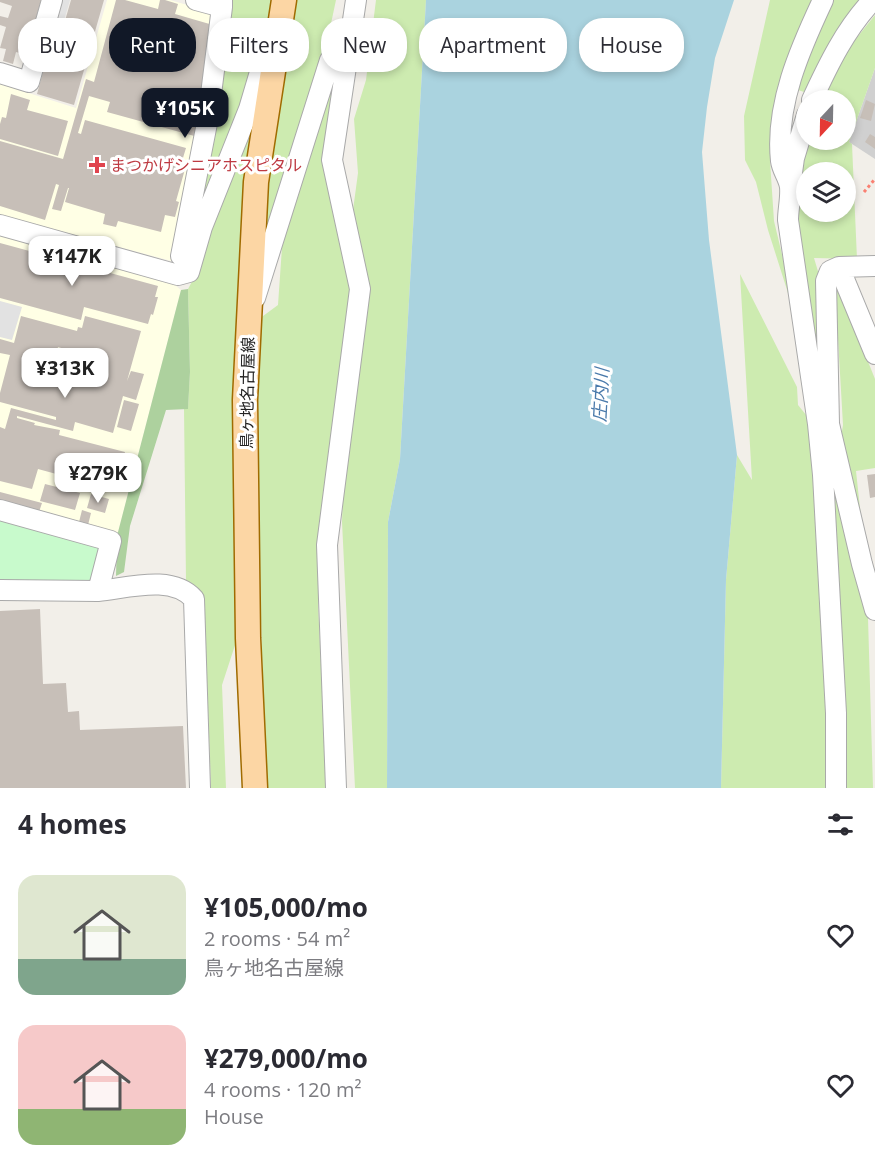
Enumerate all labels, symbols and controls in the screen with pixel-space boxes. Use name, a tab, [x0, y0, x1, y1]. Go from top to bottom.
chip: Buy	[18, 18, 97, 72]
chip: Rent	[109, 18, 196, 72]
chip: Filters	[208, 18, 309, 72]
chip: New	[321, 18, 407, 72]
chip: Apartment	[419, 18, 567, 72]
chip: House	[579, 18, 684, 72]
pin: ¥105K	[143, 88, 227, 139]
north arrow	[796, 90, 856, 150]
map controls	[796, 90, 856, 222]
text: ¥105K	[155, 94, 215, 121]
place label: まつかげシニアホスピタル	[110, 154, 302, 176]
marker: まつかげシニアホスピタル	[88, 156, 106, 174]
button: layers	[796, 162, 856, 222]
pin: ¥147K	[30, 236, 114, 287]
text: ¥147K	[42, 242, 102, 269]
street label: 鳥ヶ地名古屋線	[235, 337, 259, 449]
pin: ¥313K	[23, 348, 107, 399]
text: ¥313K	[35, 354, 95, 381]
water label: 庄内川	[587, 365, 614, 423]
pin: ¥279K	[56, 453, 140, 504]
text: ¥279K	[68, 459, 128, 486]
text: 4 homes	[18, 806, 127, 842]
icon: filters	[824, 808, 857, 841]
text: ¥105,000/mo	[204, 889, 368, 925]
icon: home	[66, 899, 138, 971]
icon: heart	[824, 919, 857, 952]
text: 2 rooms · 54 m²	[204, 925, 350, 952]
text: 鳥ヶ地名古屋線	[204, 954, 344, 981]
text: ¥279,000/mo	[204, 1040, 368, 1076]
icon: home	[66, 1049, 138, 1121]
icon: heart	[824, 1069, 857, 1102]
text: 4 rooms · 120 m²	[204, 1076, 362, 1103]
text: House	[204, 1103, 264, 1130]

